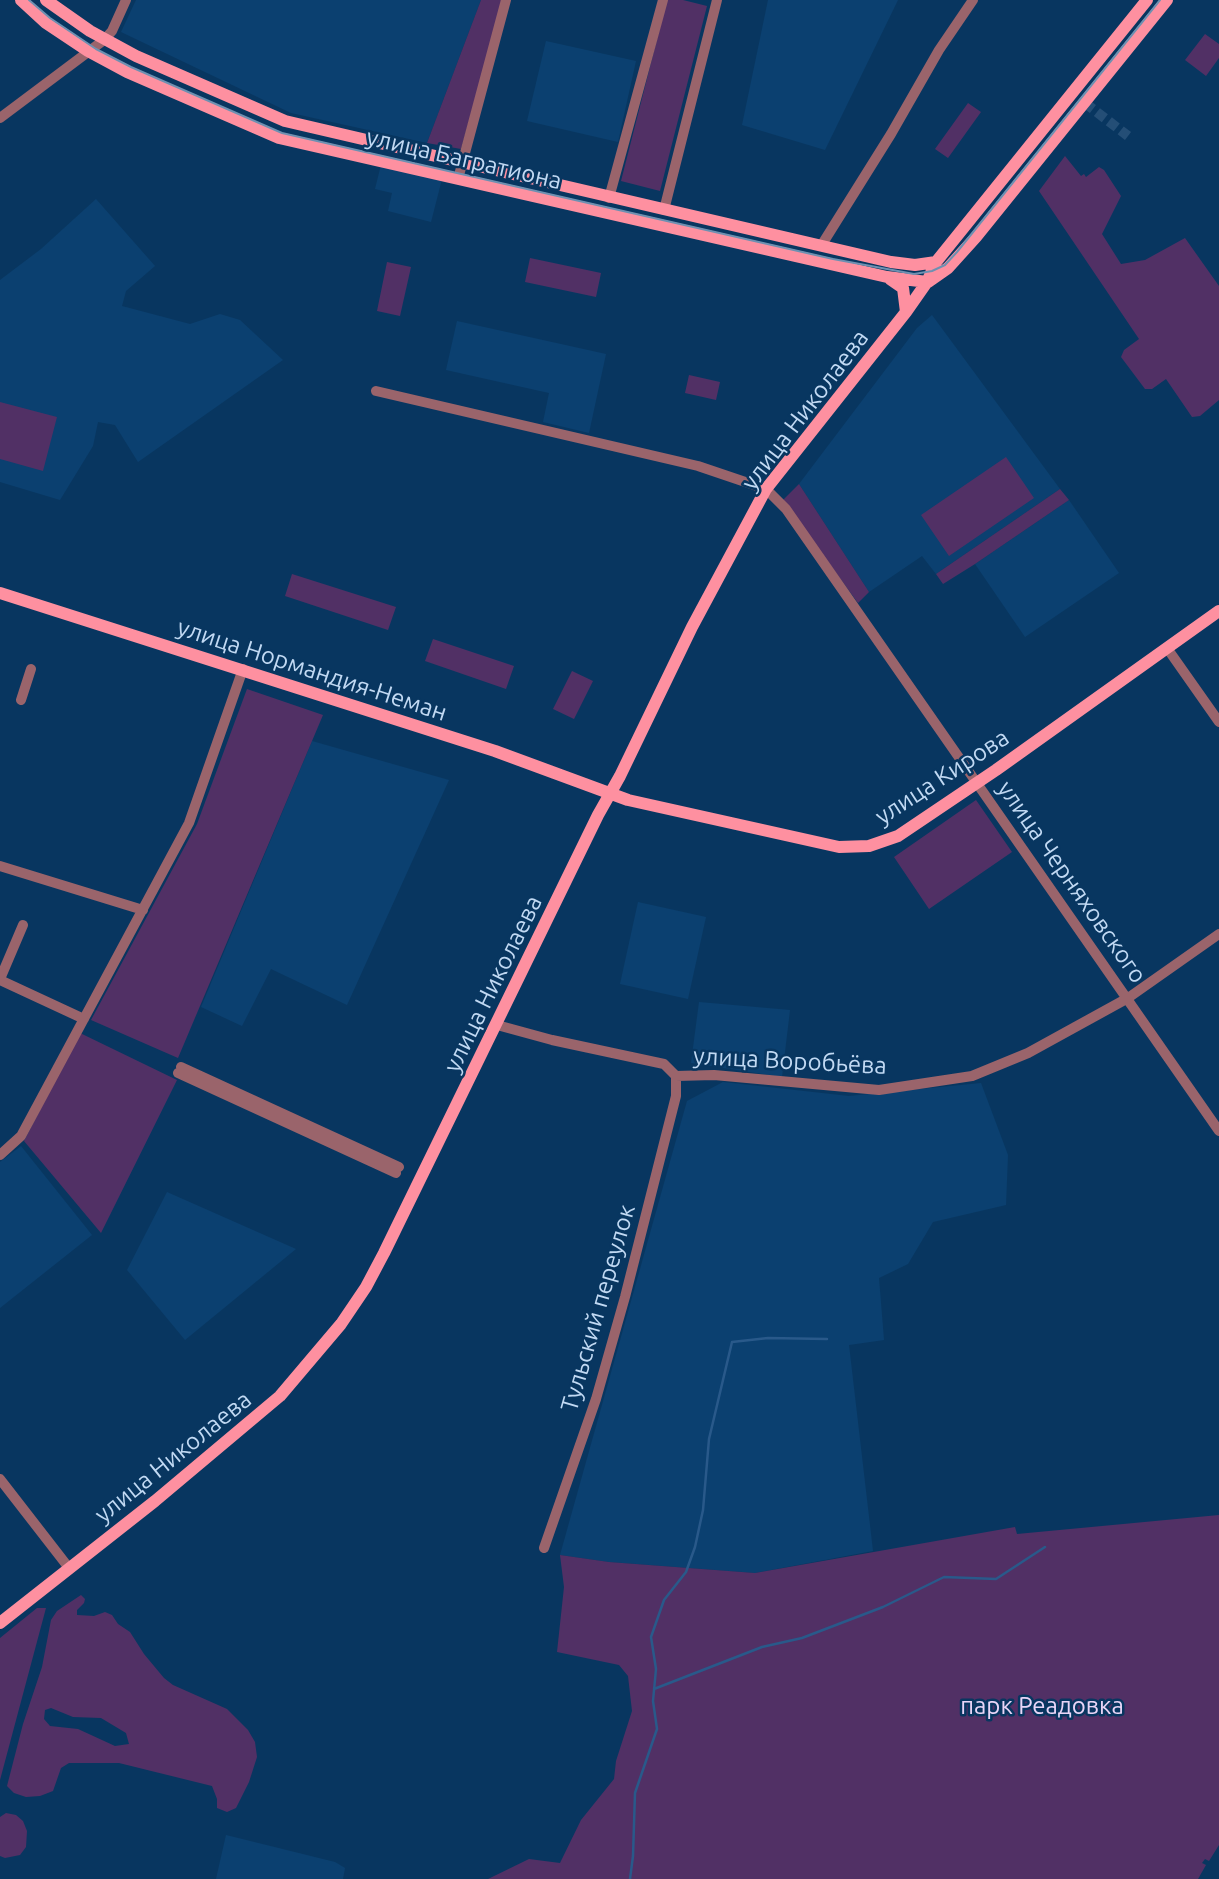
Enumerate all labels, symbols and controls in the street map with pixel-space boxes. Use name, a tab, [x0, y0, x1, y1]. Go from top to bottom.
street label: улица Багратиона	[364, 123, 564, 195]
street label: улица Николаева	[735, 324, 875, 496]
street label: улица Нормандия-Неман	[174, 613, 450, 727]
street label: улица Кирова	[870, 723, 1014, 831]
street label: улица Черняховского	[991, 775, 1153, 989]
street label: улица Николаева	[438, 891, 548, 1077]
street label: улица Воробьёва	[692, 1042, 888, 1080]
street label: Тульский переулок	[555, 1201, 641, 1415]
street label: улица Николаева	[89, 1385, 257, 1529]
park label: парк Реадовка	[960, 1692, 1124, 1720]

